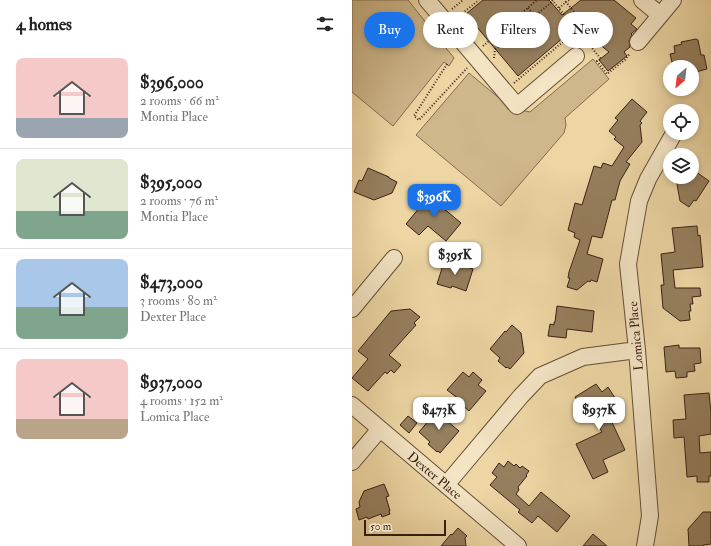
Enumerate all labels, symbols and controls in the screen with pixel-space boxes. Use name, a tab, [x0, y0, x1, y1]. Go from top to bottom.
chip: Buy	[364, 12, 415, 48]
chip: Rent	[423, 12, 478, 48]
chip: Filters	[486, 12, 550, 48]
chip: New	[558, 12, 613, 48]
icon: filters	[314, 13, 336, 35]
text: 4 homes	[16, 14, 72, 35]
north arrow	[663, 60, 699, 96]
map controls	[663, 60, 699, 184]
text: $396,000	[140, 72, 204, 93]
icon: home	[48, 74, 96, 122]
text: 2 rooms · 66 m²	[140, 93, 219, 109]
button: locate	[663, 104, 699, 140]
text: Montia Place	[140, 109, 208, 125]
button: layers	[663, 148, 699, 184]
text: $395,000	[140, 172, 202, 193]
icon: home	[48, 175, 96, 223]
pin: $396K	[406, 184, 462, 218]
text: $396K	[417, 189, 451, 205]
text: 2 rooms · 76 m²	[140, 193, 218, 209]
text: Montia Place	[140, 209, 208, 225]
pin: $395K	[427, 242, 483, 276]
text: $395K	[438, 247, 472, 263]
text: $473,000	[140, 272, 203, 293]
icon: home	[48, 275, 96, 323]
text: 3 rooms · 80 m²	[140, 293, 217, 309]
street label: Lomica Place	[625, 300, 647, 371]
text: Dexter Place	[140, 309, 206, 325]
text: $937,000	[140, 372, 203, 393]
icon: home	[48, 375, 96, 423]
text: 4 rooms · 152 m²	[140, 393, 223, 409]
pin: $473K	[411, 397, 467, 431]
pin: $937K	[571, 397, 627, 431]
text: $473K	[422, 402, 456, 418]
text: $937K	[582, 402, 616, 418]
text: Lomica Place	[140, 409, 210, 425]
street label: Dexter Place	[404, 448, 465, 503]
scale bar	[364, 518, 446, 537]
text: 50 m	[370, 520, 391, 533]

